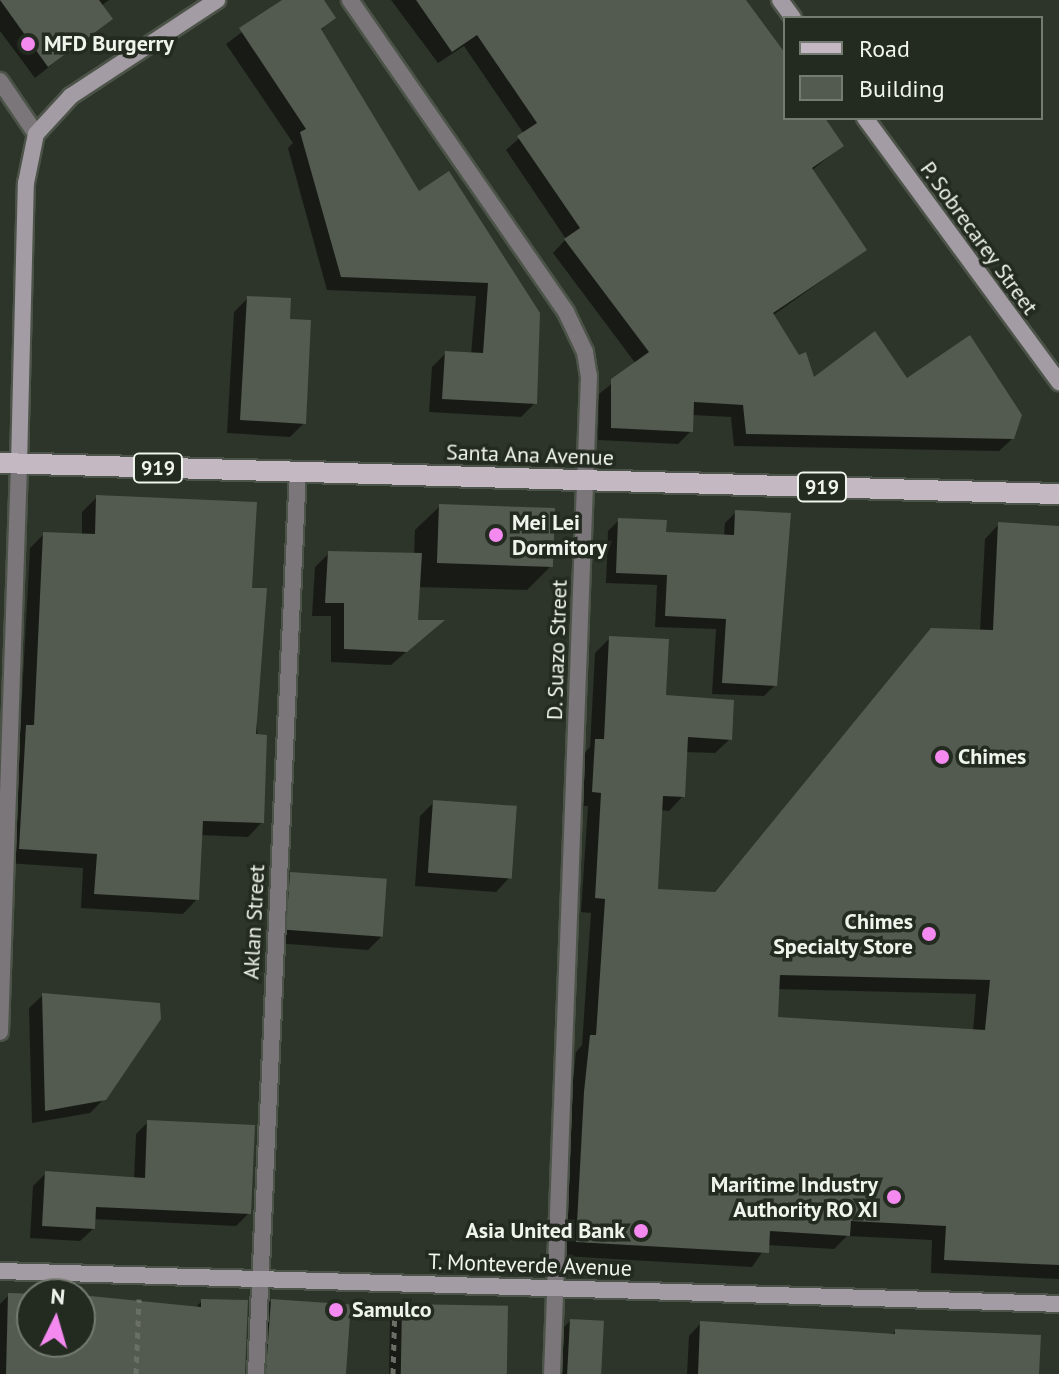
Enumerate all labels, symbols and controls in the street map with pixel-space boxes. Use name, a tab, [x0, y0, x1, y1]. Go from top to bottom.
legend	[783, 16, 1043, 120]
place label: MFD Burgerry	[44, 31, 174, 57]
text: Road	[859, 33, 910, 64]
marker: MFD Burgerry	[19, 35, 37, 53]
text: Building	[859, 73, 945, 104]
street label: P. Sobrecarey Street	[914, 155, 1044, 321]
street label: Santa Ana Avenue	[445, 439, 615, 471]
road number: 919	[132, 452, 184, 484]
road number: 919	[796, 471, 848, 503]
place label: Mei Lei Dormitory	[512, 509, 607, 560]
marker: Mei Lei Dormitory	[487, 526, 505, 544]
street label: D. Suazo Street	[541, 579, 573, 721]
place label: Chimes	[958, 744, 1026, 770]
marker: Chimes	[933, 748, 951, 766]
street label: Aklan Street	[238, 864, 270, 980]
place label: Chimes Specialty Store	[772, 908, 913, 960]
marker: Chimes Specialty Store	[920, 925, 938, 943]
place label: Maritime Industry Authority RO XI	[711, 1171, 878, 1222]
marker: Maritime Industry Authority RO XI	[885, 1188, 903, 1206]
place label: Asia United Bank	[465, 1218, 625, 1244]
marker: Asia United Bank	[632, 1222, 650, 1240]
street label: T. Monteverde Avenue	[426, 1248, 634, 1282]
north arrow	[16, 1278, 96, 1358]
text: N	[49, 1282, 66, 1311]
place label: Samulco	[352, 1297, 432, 1323]
marker: Samulco	[327, 1301, 345, 1319]

